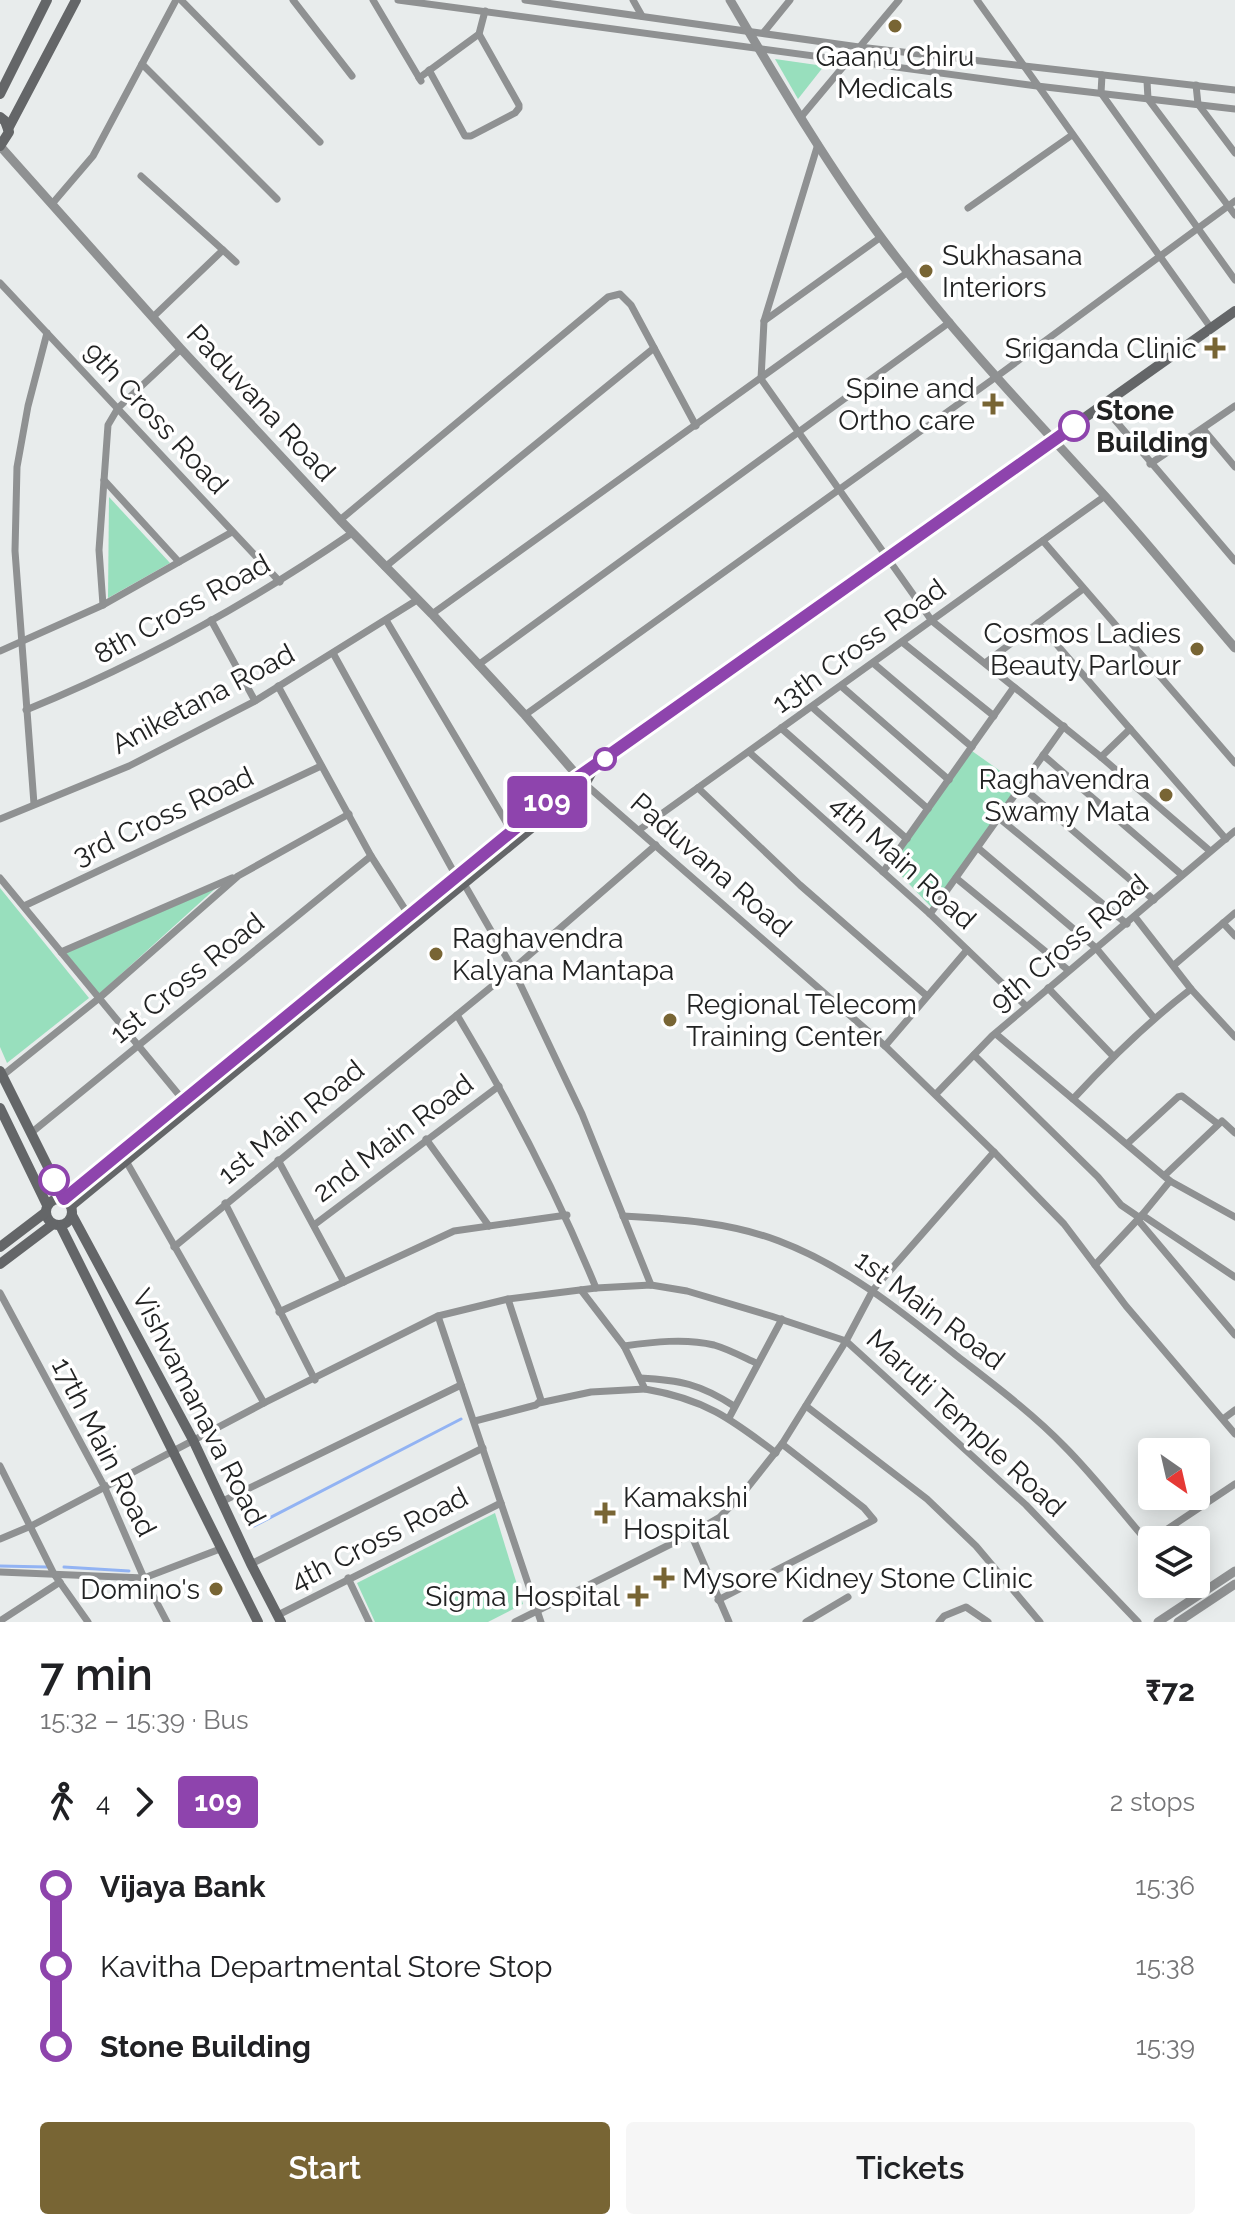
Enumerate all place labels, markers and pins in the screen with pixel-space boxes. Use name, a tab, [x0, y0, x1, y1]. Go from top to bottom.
marker: Gaanu Chiru Medicals	[886, 17, 904, 35]
place label: Gaanu Chiru Medicals	[816, 40, 974, 105]
place label: Sukhasana Interiors	[942, 239, 1082, 304]
marker: Sukhasana Interiors	[917, 262, 935, 280]
place label: Sriganda Clinic	[1005, 332, 1197, 365]
marker: Sriganda Clinic	[1204, 337, 1226, 359]
place label: Spine and Ortho care	[838, 372, 975, 437]
marker: Spine and Ortho care	[982, 393, 1004, 415]
place label: Stone Building	[1096, 394, 1208, 459]
marker: Stone Building	[1059, 411, 1089, 441]
place label: Cosmos Ladies Beauty Parlour	[983, 617, 1181, 682]
marker: Cosmos Ladies Beauty Parlour	[1188, 640, 1206, 658]
unlabelled marker	[594, 748, 616, 770]
place label: Raghavendra Swamy Mata	[979, 763, 1150, 828]
marker: Raghavendra Swamy Mata	[1157, 786, 1175, 804]
place label: Raghavendra Kalyana Mantapa	[452, 922, 674, 987]
marker: Raghavendra Kalyana Mantapa	[427, 945, 445, 963]
place label: Regional Telecom Training Center	[686, 988, 917, 1053]
marker: Regional Telecom Training Center	[661, 1011, 679, 1029]
unlabelled marker	[39, 1165, 69, 1195]
place label: Kamakshi Hospital	[623, 1481, 748, 1546]
marker: Kamakshi Hospital	[594, 1502, 616, 1524]
place label: Mysore Kidney Stone Clinic	[682, 1562, 1033, 1595]
marker: Mysore Kidney Stone Clinic	[653, 1567, 675, 1589]
place label: Domino's	[80, 1573, 200, 1606]
marker: Domino's	[207, 1580, 225, 1598]
place label: Sigma Hospital	[425, 1580, 620, 1613]
marker: Sigma Hospital	[627, 1585, 649, 1607]

